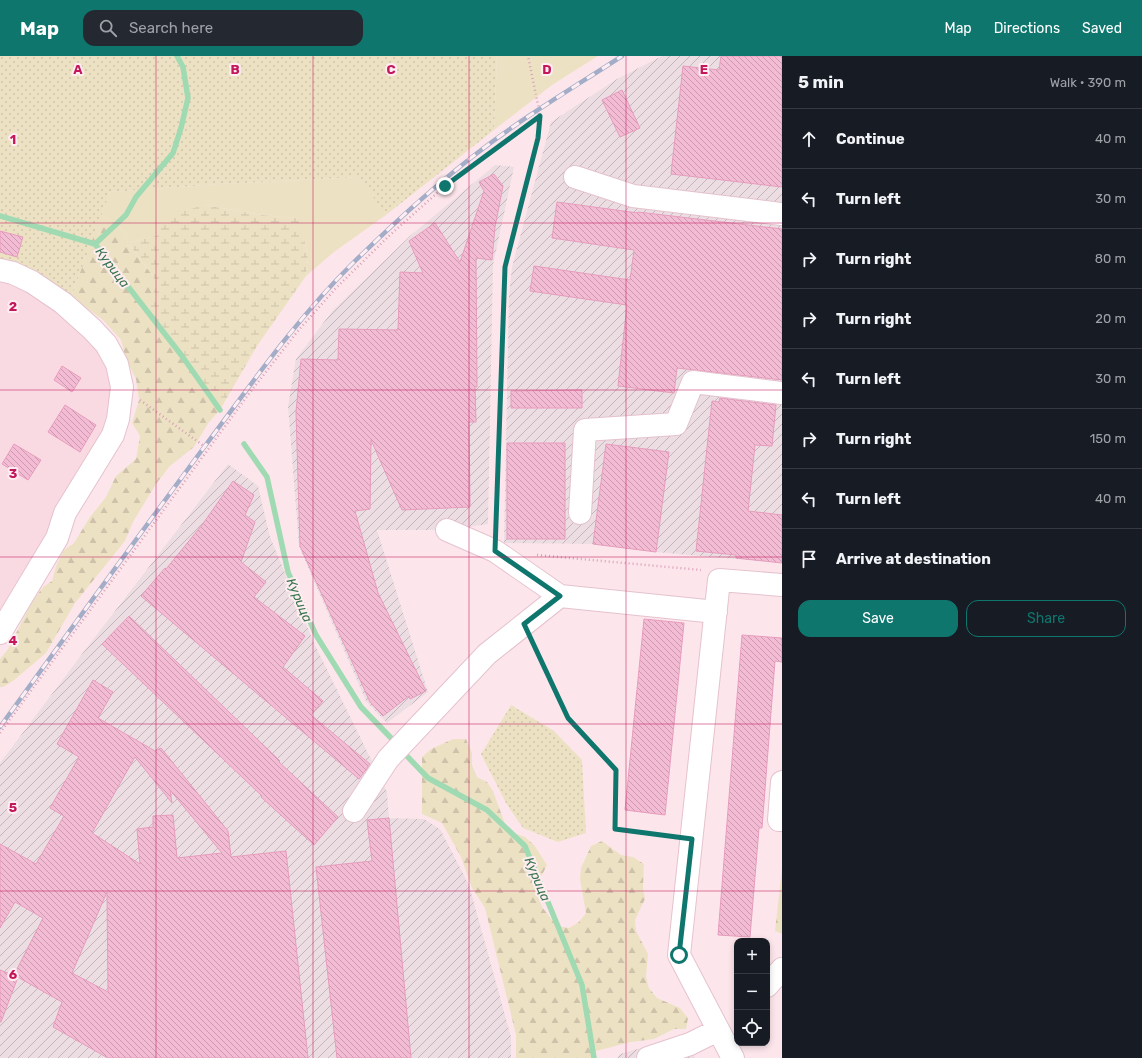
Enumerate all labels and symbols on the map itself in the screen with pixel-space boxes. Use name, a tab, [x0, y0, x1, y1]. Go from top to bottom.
text: A	[73, 62, 83, 77]
text: B	[230, 62, 240, 77]
text: C	[386, 62, 396, 77]
text: D	[542, 62, 552, 77]
text: E	[700, 62, 708, 77]
text: 1	[10, 132, 16, 147]
route end	[436, 177, 454, 195]
water label: Курица	[93, 244, 133, 291]
text: 2	[9, 299, 17, 314]
text: 3	[9, 466, 18, 481]
water label: Курица	[284, 576, 316, 625]
text: 4	[9, 633, 18, 648]
text: 5	[9, 800, 17, 815]
water label: Курица	[522, 855, 554, 904]
route start	[670, 946, 688, 964]
text: 6	[9, 967, 18, 982]

